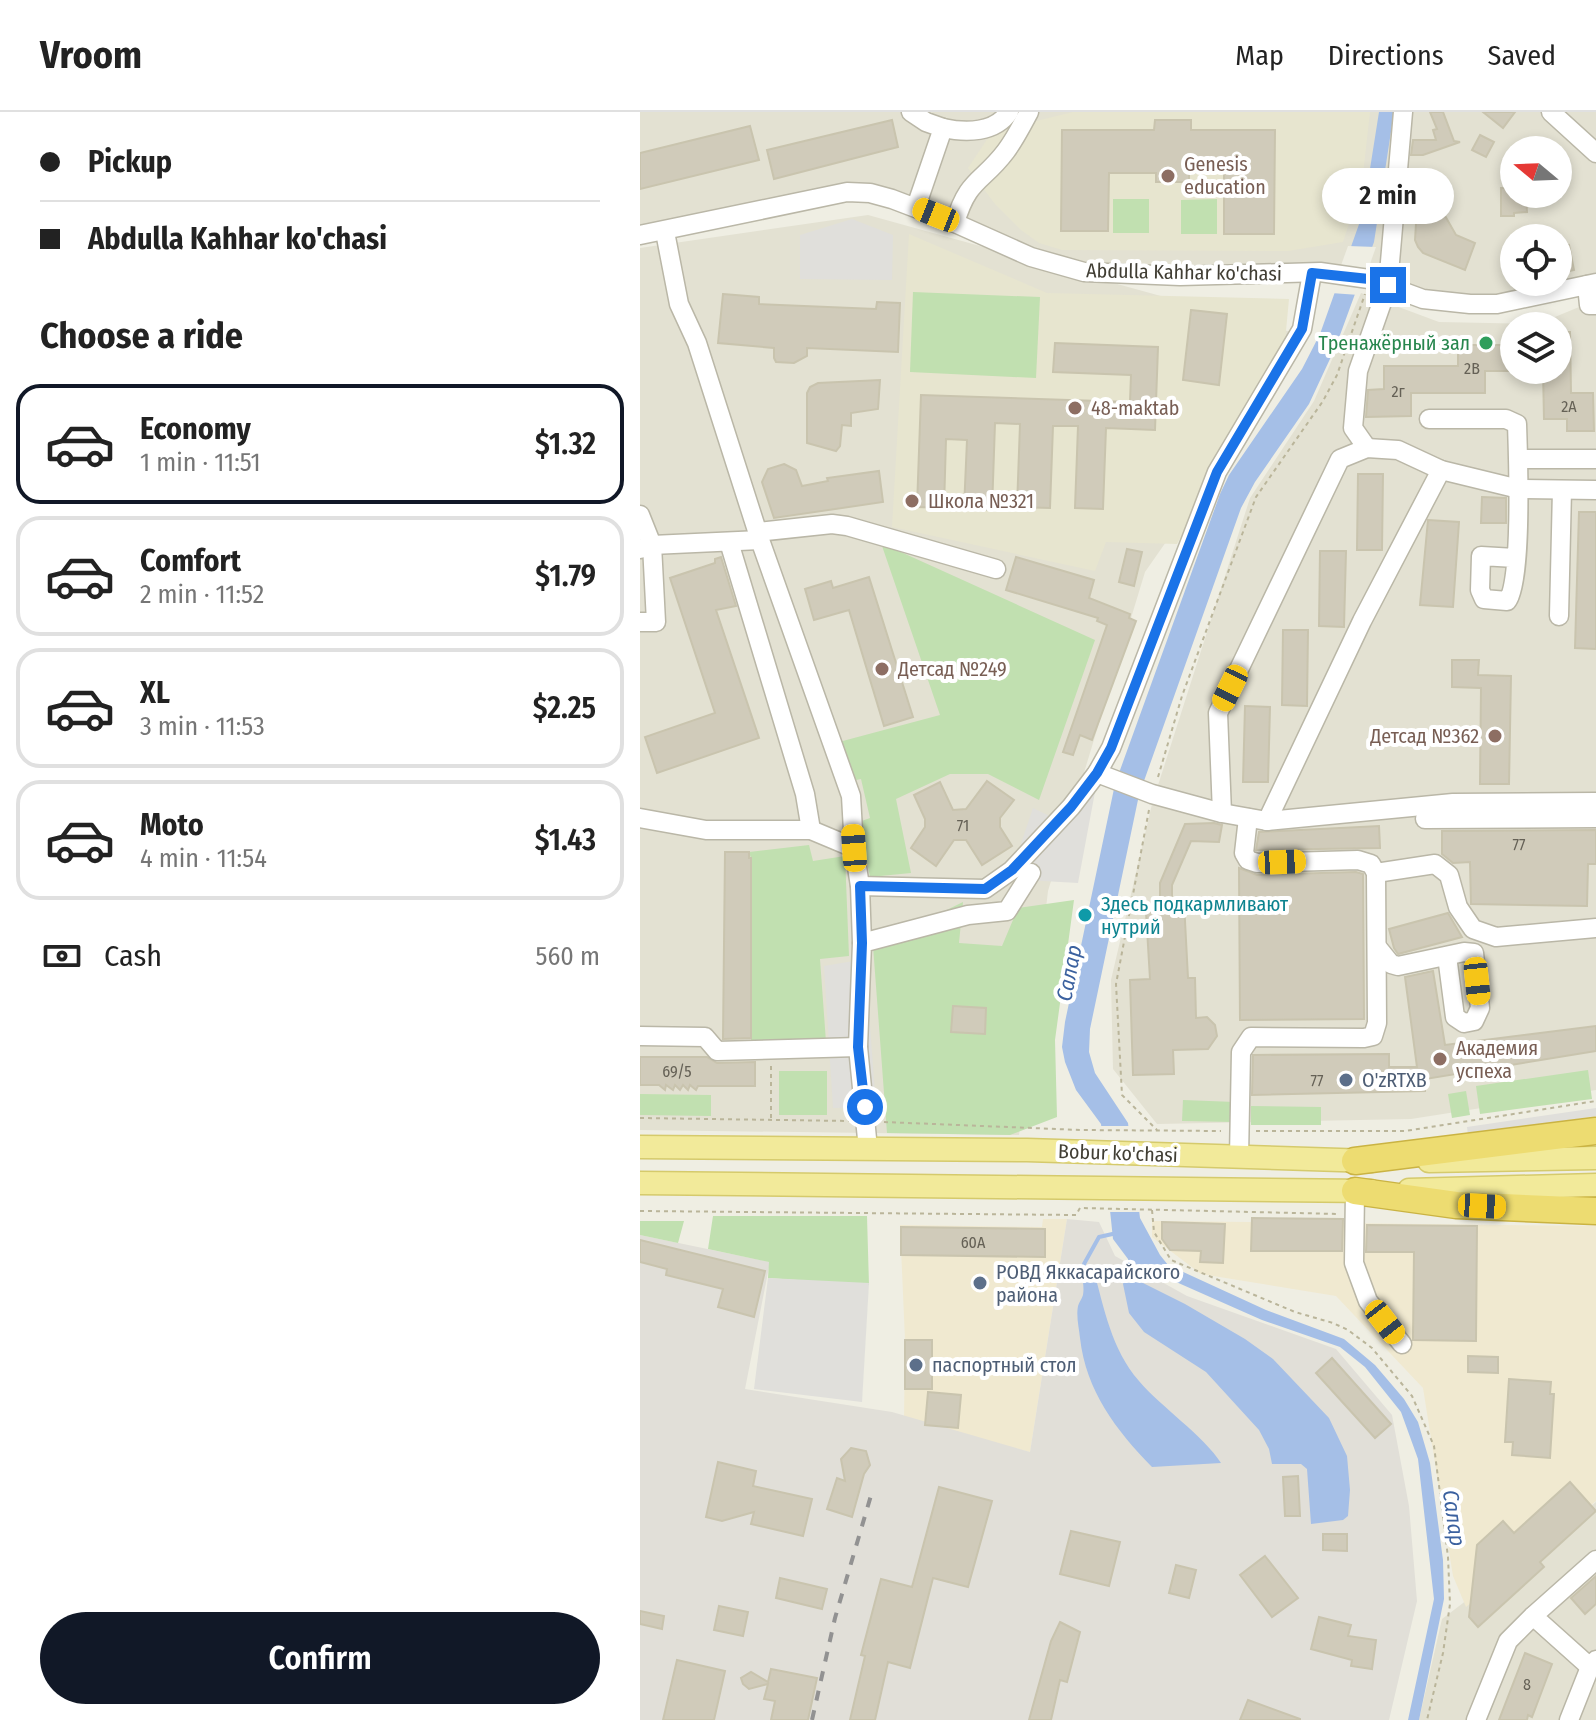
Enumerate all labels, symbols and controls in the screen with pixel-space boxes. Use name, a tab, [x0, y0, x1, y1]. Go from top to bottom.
text: Vroom	[40, 32, 142, 78]
text: Map	[1235, 39, 1284, 72]
text: Directions	[1328, 39, 1444, 72]
text: Saved	[1488, 39, 1556, 72]
north arrow	[1500, 136, 1572, 208]
map controls	[1500, 136, 1572, 384]
text: Pickup	[88, 144, 172, 180]
place label: Genesis education	[1184, 152, 1266, 199]
marker: Genesis education	[1159, 167, 1177, 185]
callout: 2 min	[1322, 169, 1454, 225]
text: 2 min	[1359, 180, 1417, 211]
car	[909, 195, 963, 235]
text: Abdulla Kahhar ko'chasi	[88, 221, 387, 257]
button: locate	[1500, 224, 1572, 296]
street label: Abdulla Kahhar ko'chasi	[1086, 258, 1282, 286]
route end	[1370, 267, 1406, 303]
button: layers	[1500, 312, 1572, 384]
text: Choose a ride	[40, 314, 243, 358]
place label: Тренажёрный зал	[1318, 331, 1470, 355]
marker: Тренажёрный зал	[1477, 334, 1495, 352]
house number: 2В	[1464, 359, 1480, 378]
house number: 2г	[1391, 382, 1405, 401]
place label: 48-maktab	[1091, 396, 1179, 420]
house number: 2А	[1561, 397, 1577, 416]
marker: 48-maktab	[1066, 399, 1084, 417]
icon: car	[44, 408, 116, 480]
text: Economy	[140, 411, 251, 447]
text: $1.32	[535, 426, 596, 462]
text: 1 min · 11:51	[140, 447, 261, 478]
place label: Школа №321	[928, 489, 1034, 513]
marker: Школа №321	[903, 492, 921, 510]
icon: car	[44, 540, 116, 612]
text: Comfort	[140, 543, 241, 579]
text: $1.79	[535, 558, 596, 594]
text: 2 min · 11:52	[140, 579, 264, 610]
place label: Детсад №249	[897, 657, 1007, 681]
marker: Детсад №249	[873, 660, 891, 678]
car	[1209, 661, 1251, 715]
icon: car	[44, 672, 116, 744]
text: XL	[140, 675, 170, 711]
text: $2.25	[533, 690, 596, 726]
text: 3 min · 11:53	[140, 711, 265, 742]
place label: Детсад №362	[1369, 724, 1479, 748]
marker: Детсад №362	[1486, 727, 1504, 745]
icon: car	[44, 804, 116, 876]
text: Moto	[140, 807, 204, 843]
house number: 71	[957, 816, 969, 835]
text: $1.43	[535, 822, 596, 858]
car	[840, 823, 868, 873]
house number: 77	[1512, 835, 1526, 854]
text: 4 min · 11:54	[140, 843, 267, 874]
car	[1258, 849, 1306, 875]
place label: Здесь подкармливают нутрий	[1101, 892, 1289, 939]
marker: Здесь подкармливают нутрий	[1076, 906, 1094, 924]
icon: cash	[40, 934, 84, 978]
text: Cash	[104, 938, 162, 974]
text: 560 m	[536, 941, 600, 972]
water label: Салар	[1050, 943, 1088, 1003]
car	[1463, 956, 1491, 1006]
place label: Академия успеха	[1456, 1036, 1538, 1083]
marker: Академия успеха	[1431, 1050, 1449, 1068]
house number: 69/5	[662, 1062, 692, 1081]
place label: O'zRTXB	[1362, 1068, 1427, 1092]
house number: 77	[1310, 1071, 1324, 1090]
marker: O'zRTXB	[1337, 1071, 1355, 1089]
route start	[847, 1089, 883, 1125]
street label: Bobur ko'chasi	[1058, 1139, 1178, 1167]
car	[1457, 1193, 1507, 1219]
house number: 60A	[961, 1233, 986, 1252]
place label: РОВД Яккасарайского района	[996, 1260, 1180, 1307]
marker: РОВД Яккасарайского района	[971, 1274, 989, 1292]
car	[1361, 1296, 1409, 1348]
place label: паспортный стол	[932, 1353, 1077, 1377]
marker: паспортный стол	[907, 1356, 925, 1374]
water label: Салар	[1437, 1488, 1471, 1548]
button: Confirm	[40, 1612, 600, 1704]
house number: 8	[1523, 1675, 1531, 1694]

